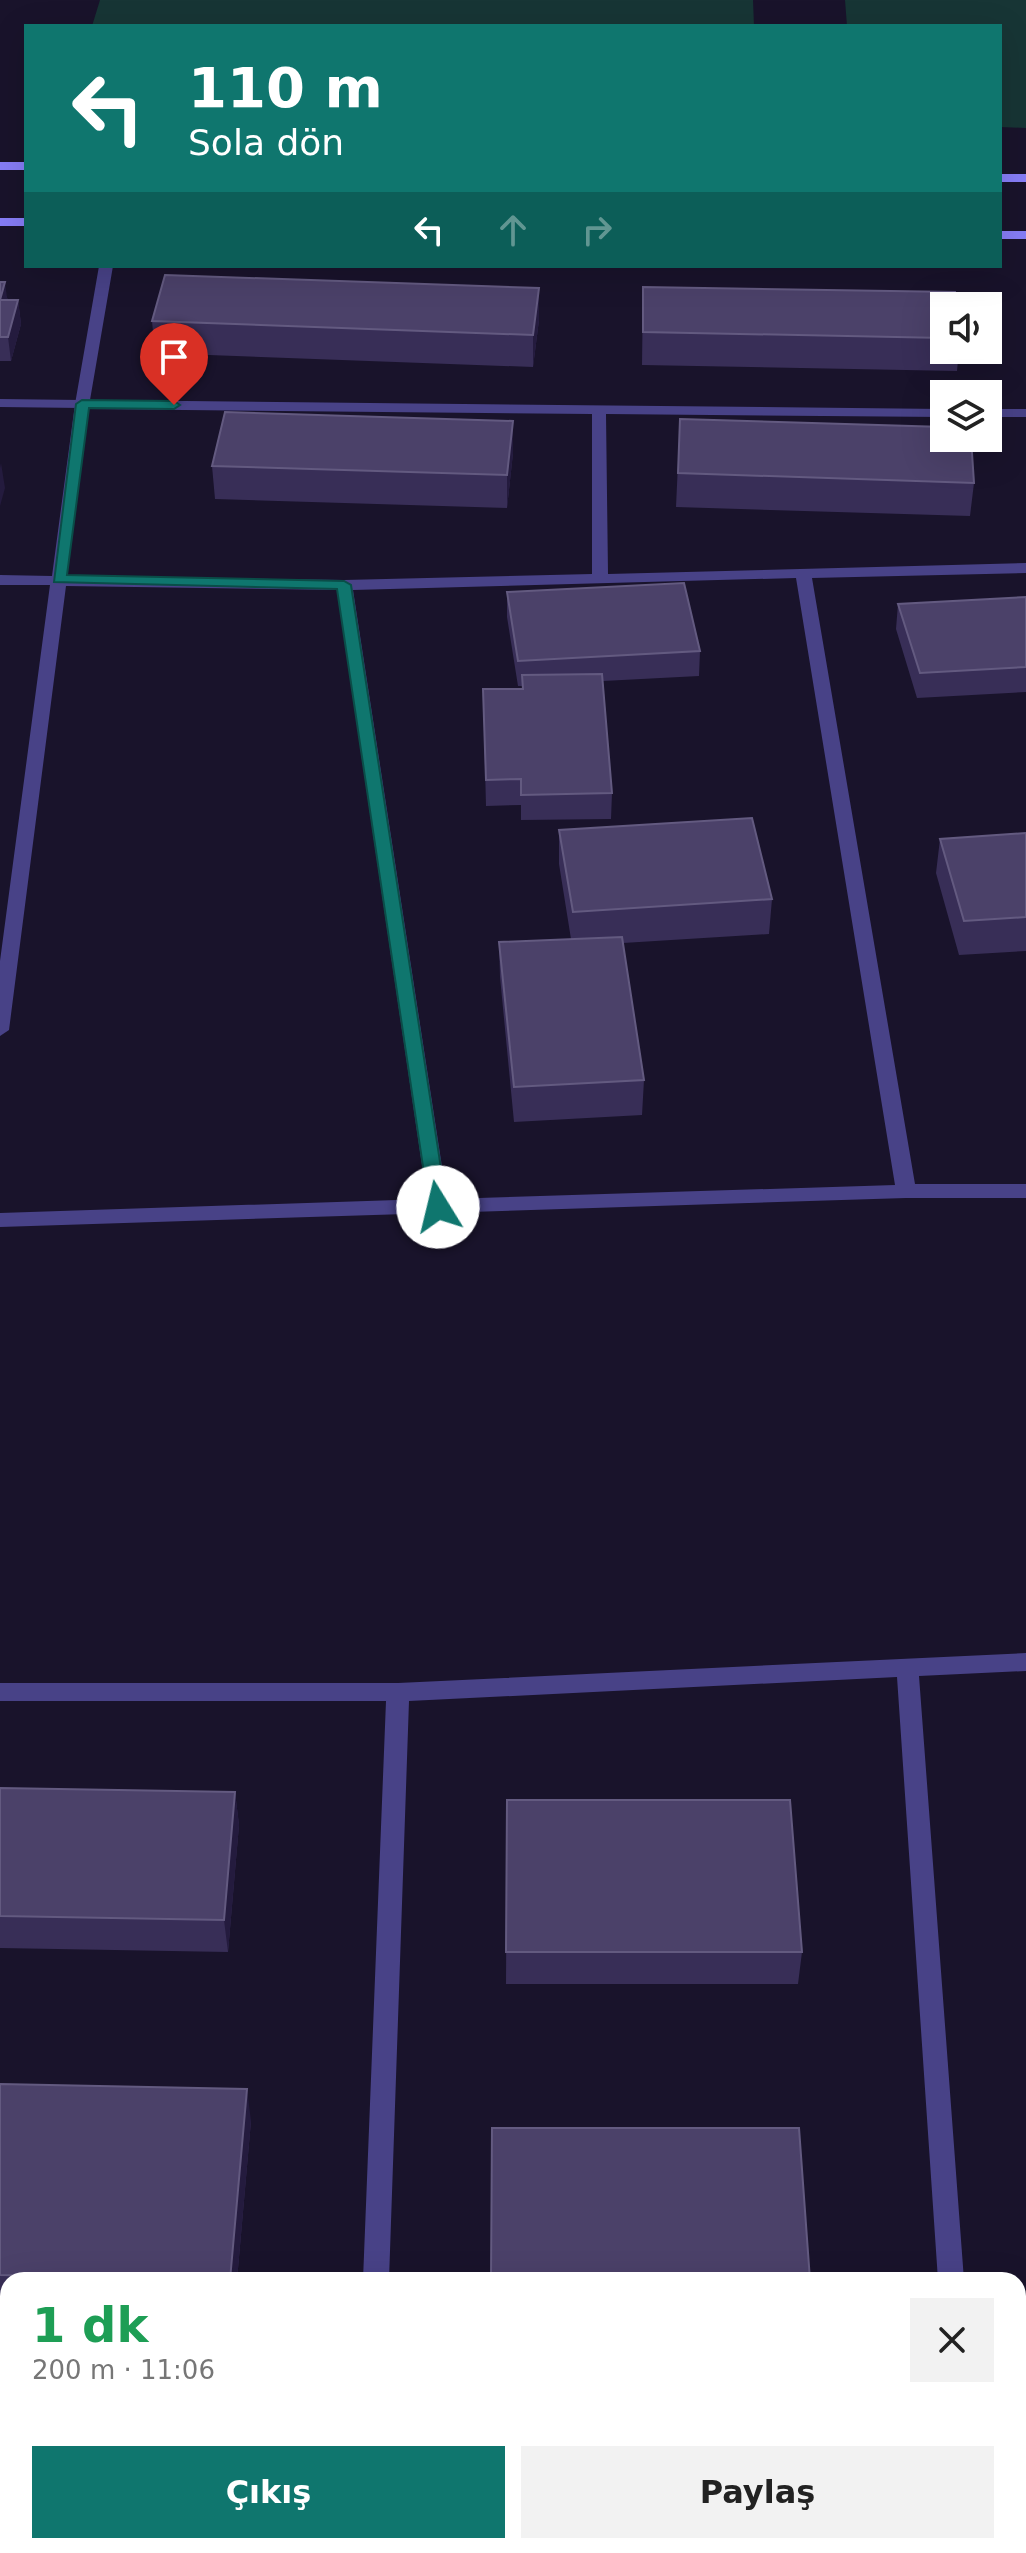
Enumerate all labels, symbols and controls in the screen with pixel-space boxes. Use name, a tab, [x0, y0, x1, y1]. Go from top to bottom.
text: 110 m	[188, 55, 383, 120]
icon: left	[56, 56, 160, 160]
text: Sola dön	[188, 122, 344, 163]
icon: left	[407, 208, 451, 252]
icon: ahead	[491, 208, 535, 252]
icon: right	[575, 208, 619, 252]
map controls	[930, 292, 1002, 452]
button: sound	[930, 292, 1002, 364]
pin	[140, 323, 208, 405]
icon: arrive	[152, 335, 196, 379]
button: layers	[930, 380, 1002, 452]
position arrow	[396, 1165, 480, 1249]
text: 1 dk	[32, 2297, 148, 2353]
button: close	[910, 2298, 994, 2382]
text: 200 m · 11:06	[32, 2355, 215, 2385]
button: Çıkış	[32, 2446, 505, 2538]
button: Paylaş	[521, 2446, 994, 2538]

